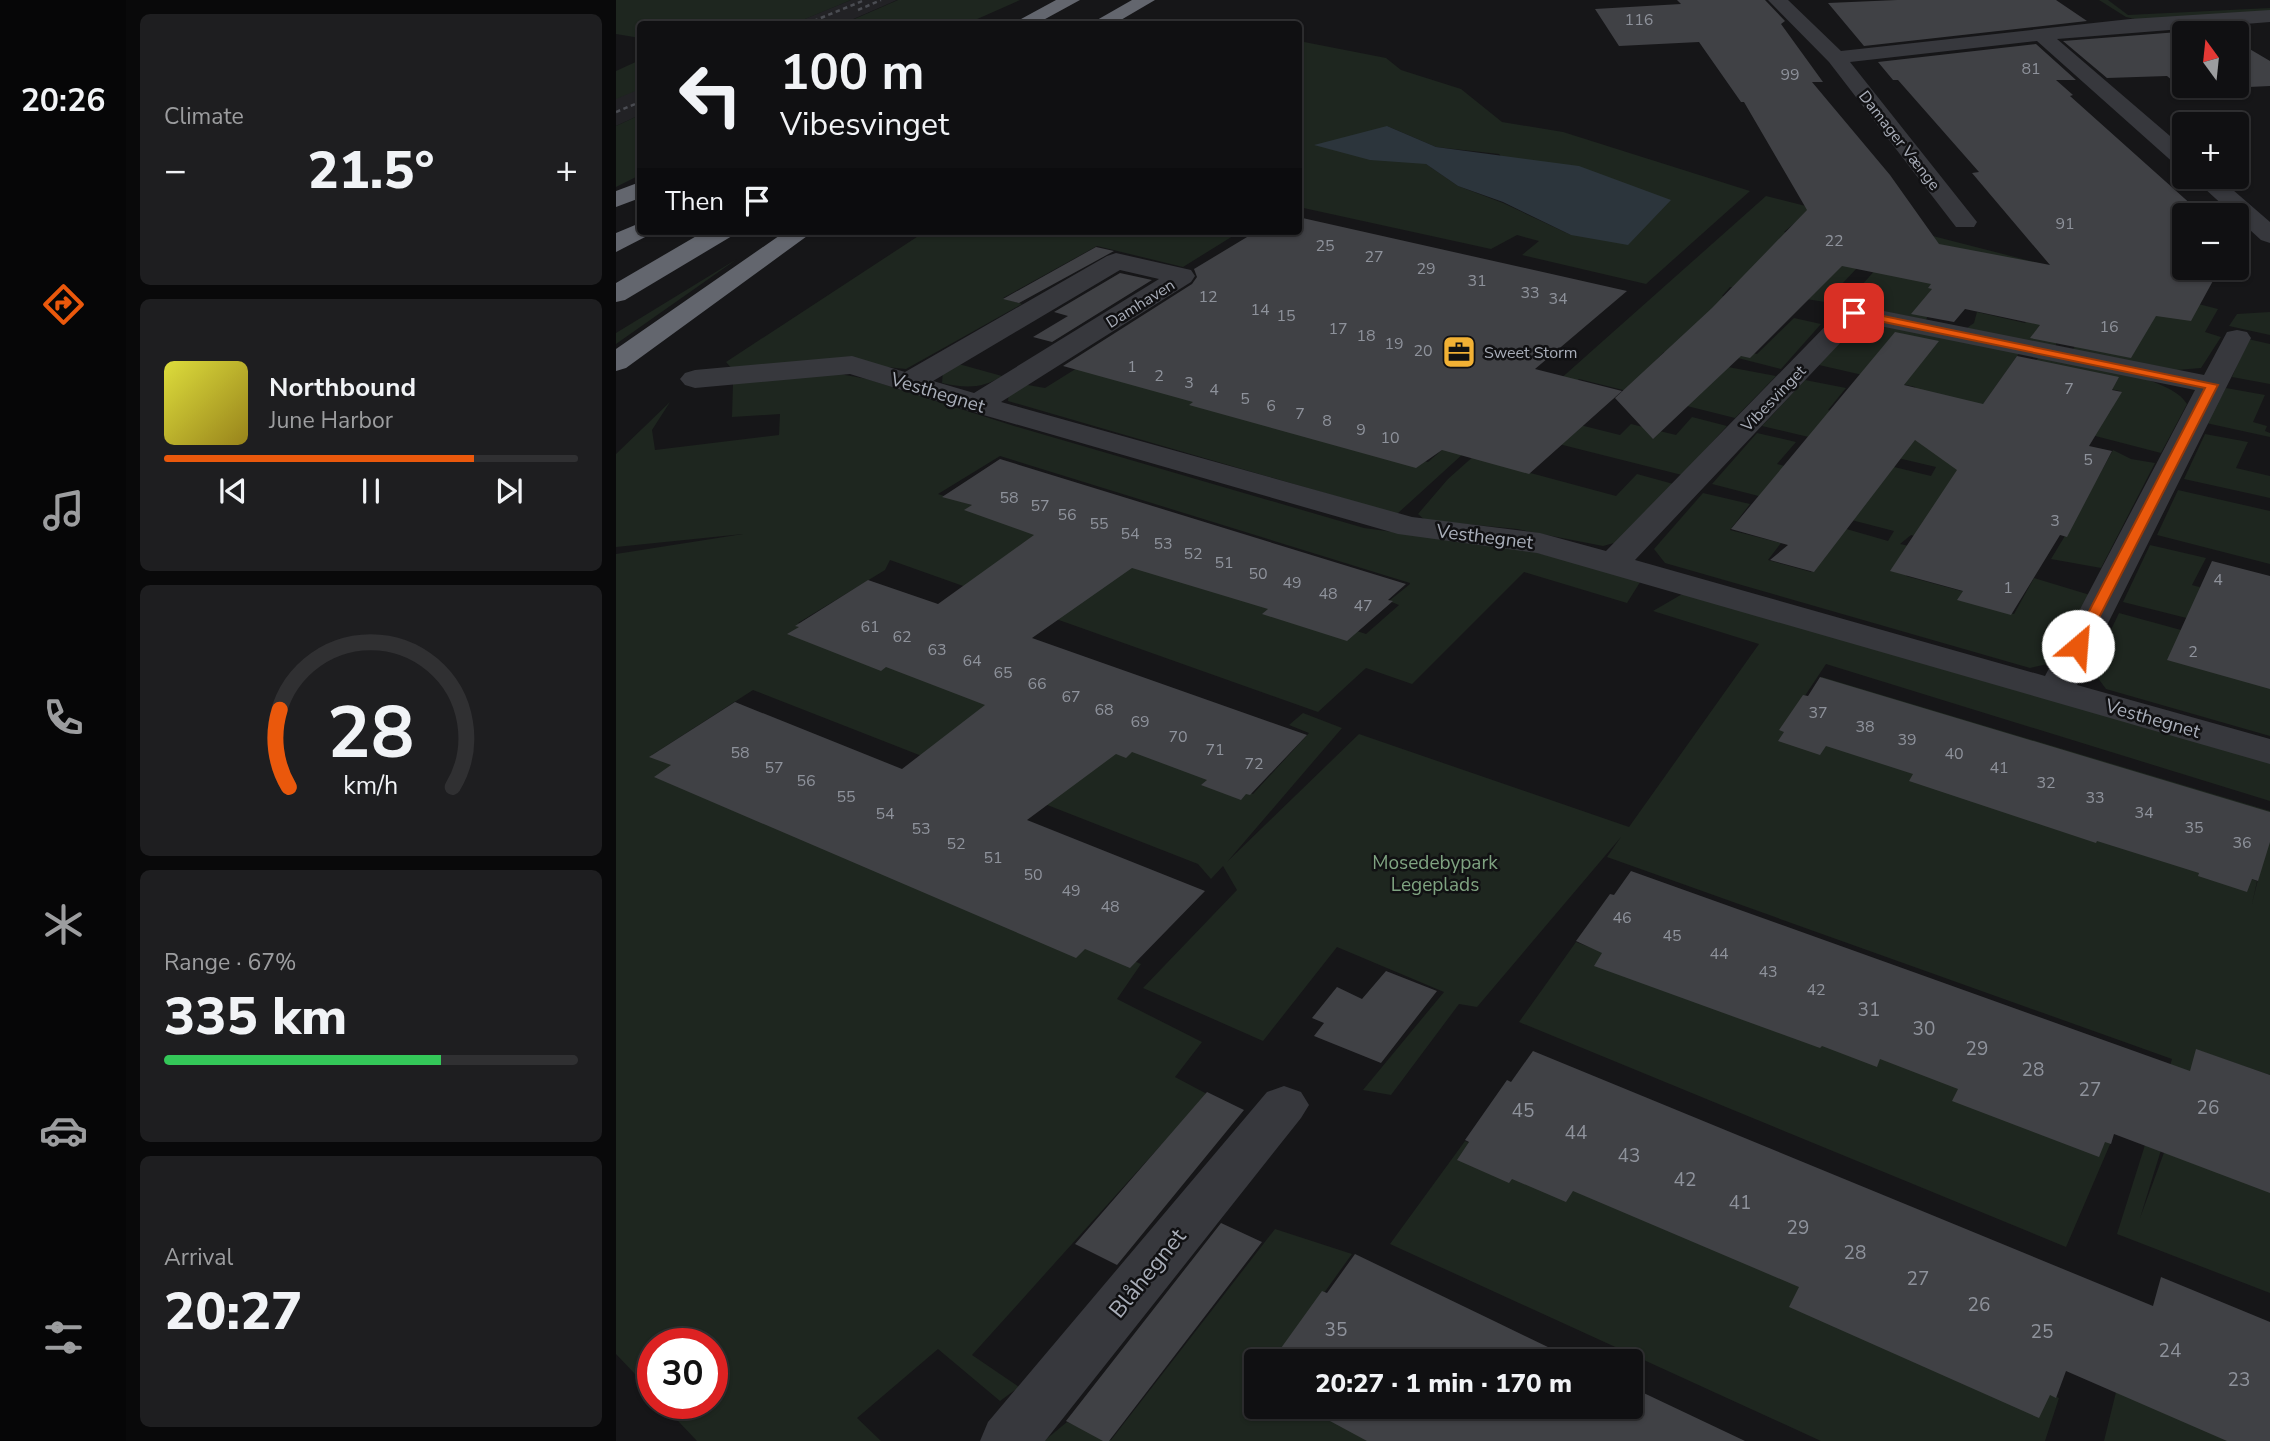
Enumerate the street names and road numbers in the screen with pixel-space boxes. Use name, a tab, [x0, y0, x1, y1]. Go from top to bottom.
street label: Damager Vænge	[1853, 86, 1945, 195]
street label: Damhaven	[1102, 274, 1179, 334]
street label: Vibesvinget	[1736, 360, 1811, 437]
street label: Vesthegnet	[886, 366, 988, 420]
street label: Vesthegnet	[1434, 518, 1535, 556]
street label: Vesthegnet	[2101, 693, 2203, 745]
street label: Blåhegnet	[1102, 1221, 1194, 1325]

